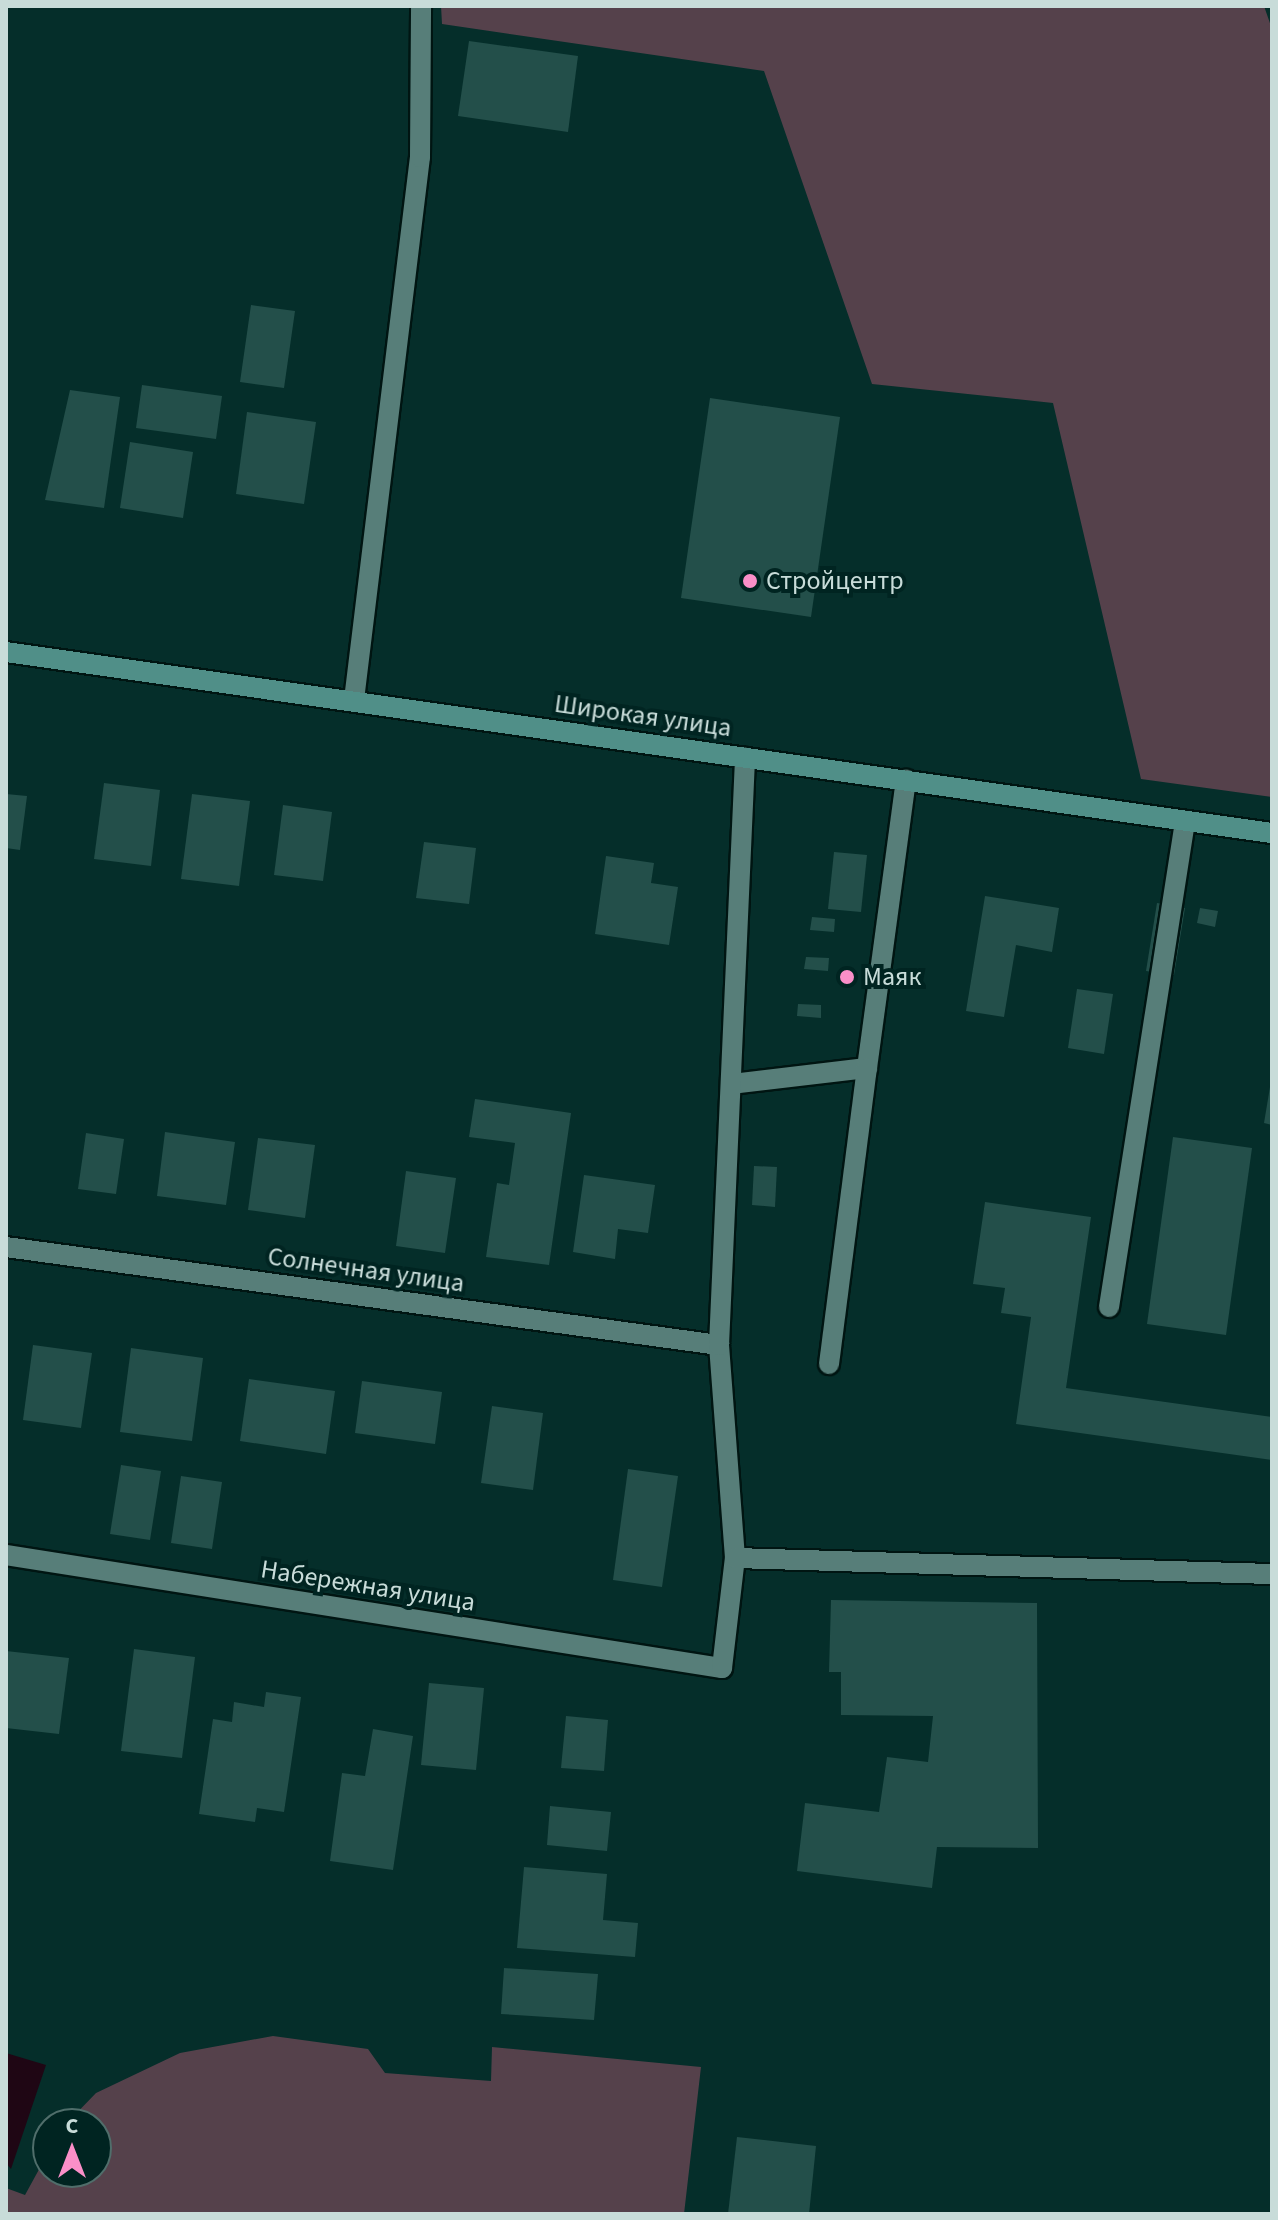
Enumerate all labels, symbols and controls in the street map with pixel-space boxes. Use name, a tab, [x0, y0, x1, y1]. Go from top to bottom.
place label: Стройцентр	[766, 565, 904, 597]
marker: Стройцентр	[741, 572, 759, 590]
street label: Широкая улица	[552, 688, 734, 744]
place label: Маяк	[863, 961, 921, 993]
marker: Маяк	[838, 968, 856, 986]
street label: Солнечная улица	[266, 1241, 466, 1299]
street label: Набережная улица	[259, 1554, 477, 1618]
north arrow	[32, 2108, 112, 2188]
text: С	[66, 2110, 78, 2142]

